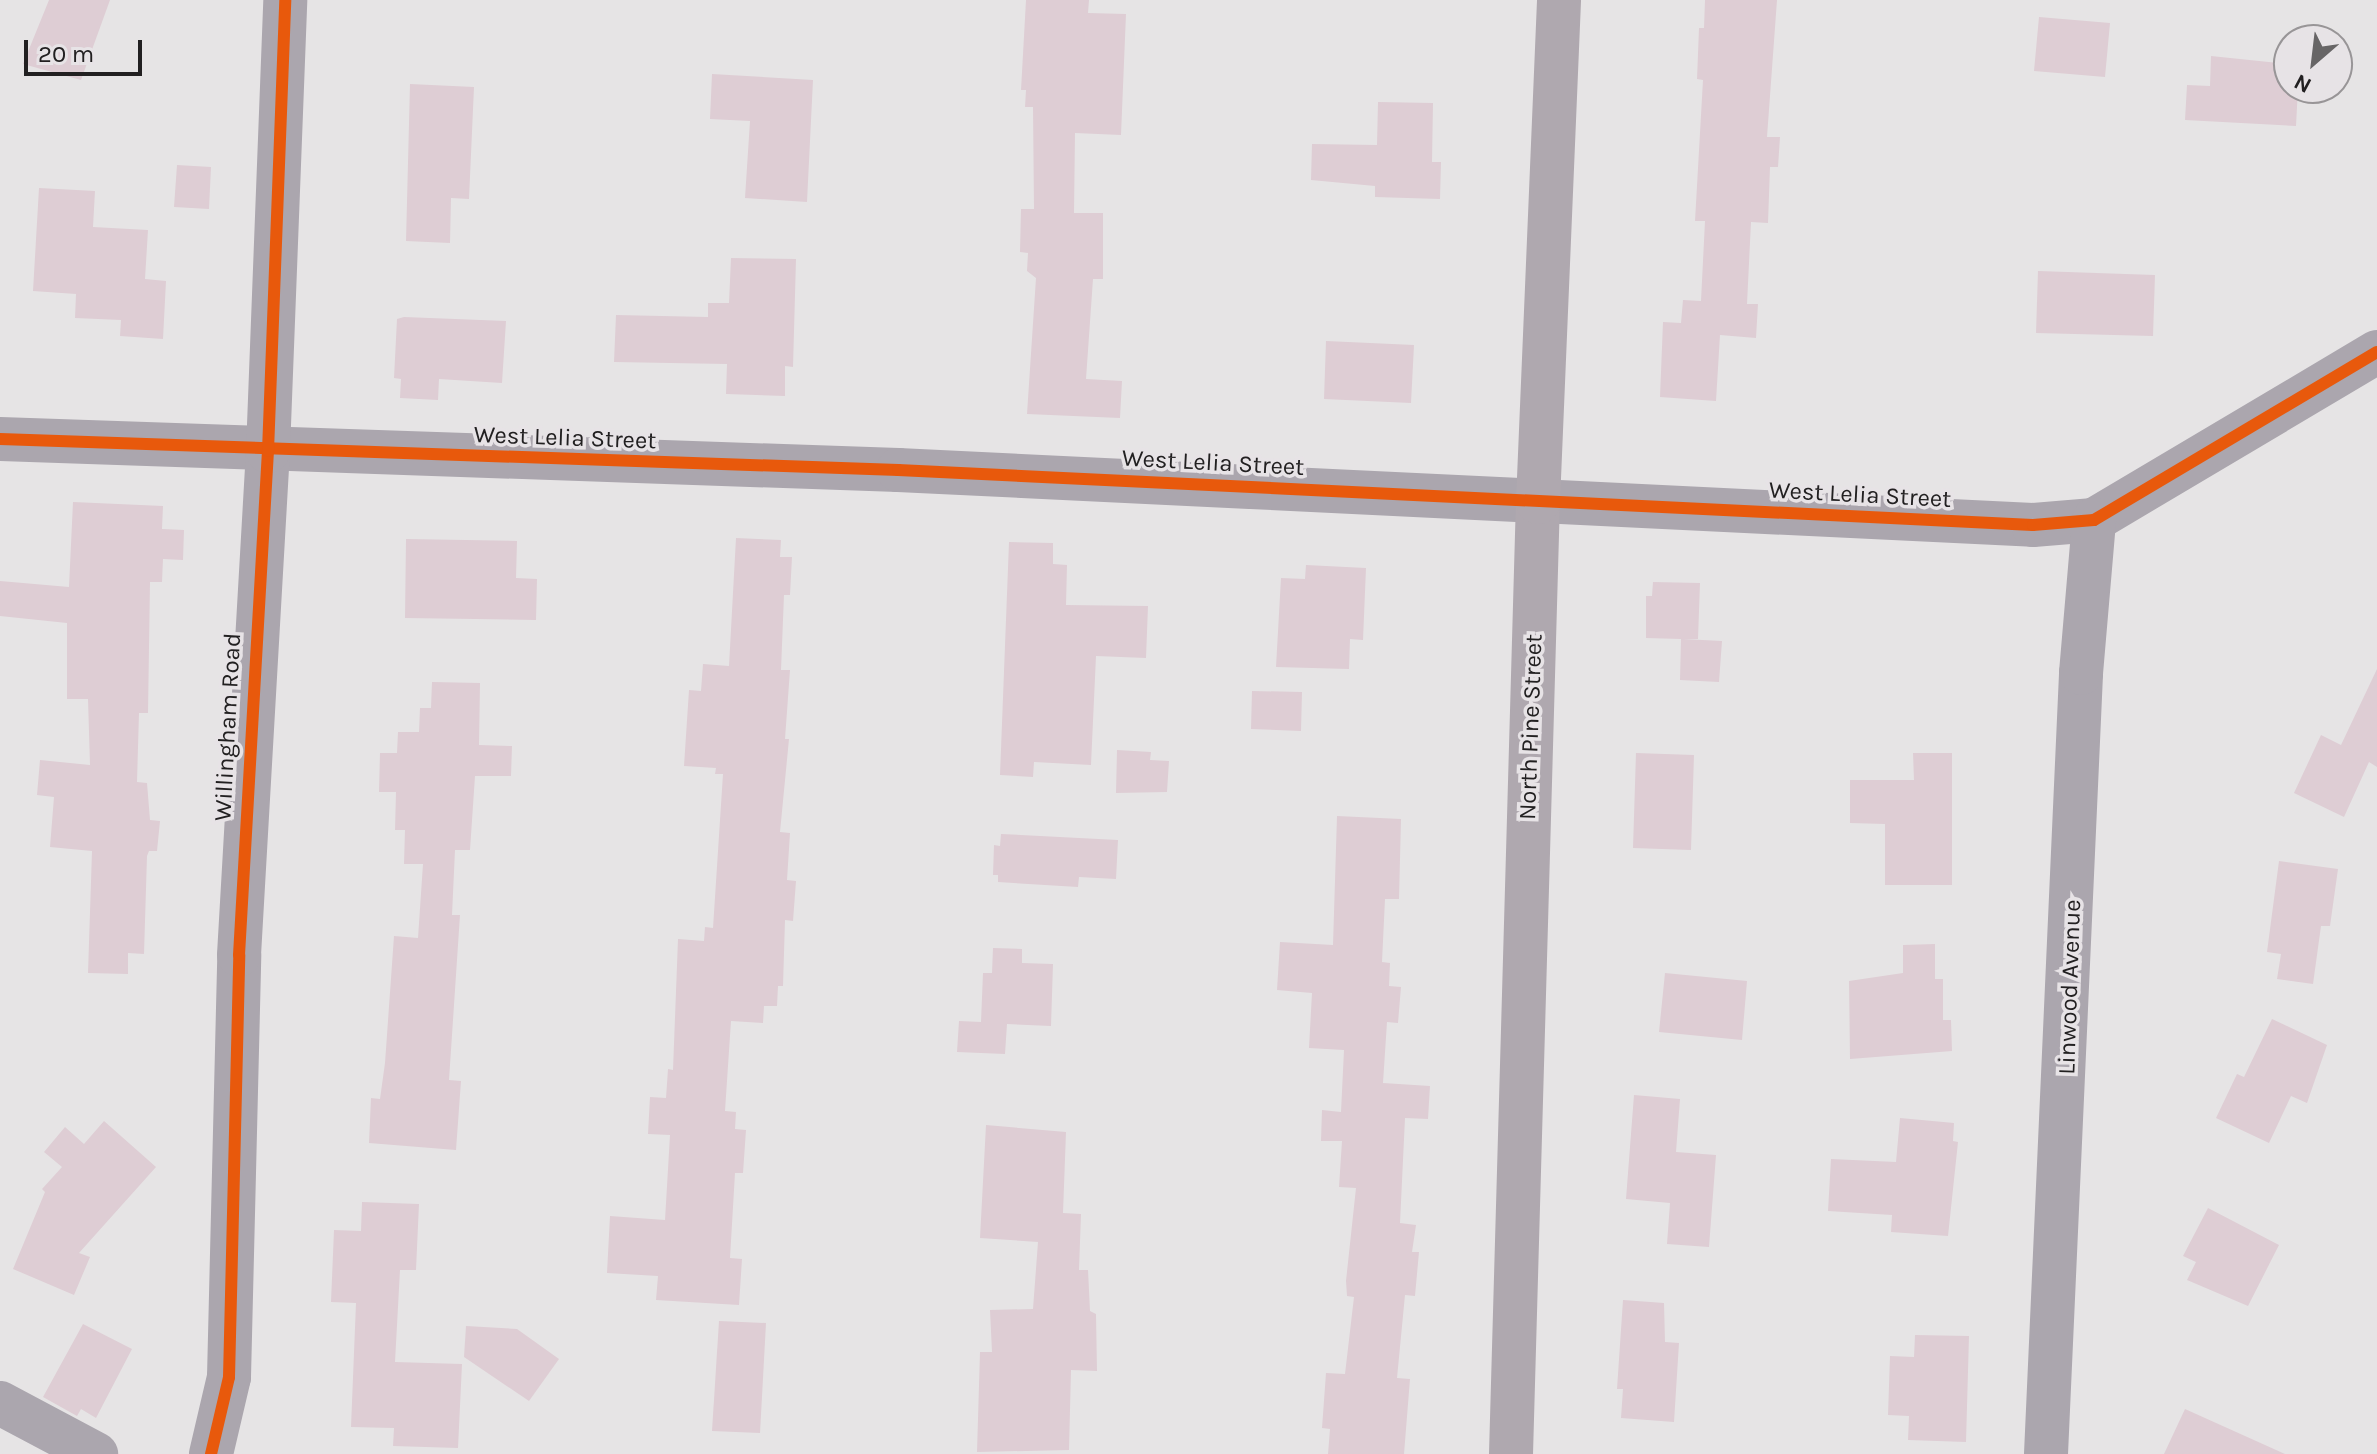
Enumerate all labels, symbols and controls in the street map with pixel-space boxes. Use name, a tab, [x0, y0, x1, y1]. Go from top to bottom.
scale bar	[28, 24, 146, 74]
north arrow	[2273, 24, 2353, 104]
text: 20 m	[38, 40, 94, 68]
text: N	[2290, 68, 2316, 99]
street label: West Lelia Street	[473, 420, 657, 456]
street label: West Lelia Street	[1121, 444, 1305, 482]
street label: West Lelia Street	[1768, 476, 1952, 514]
street label: Willingham Road	[209, 632, 247, 822]
street label: North Pine Street	[1513, 633, 1549, 821]
street label: Linwood Avenue	[2053, 899, 2087, 1075]

